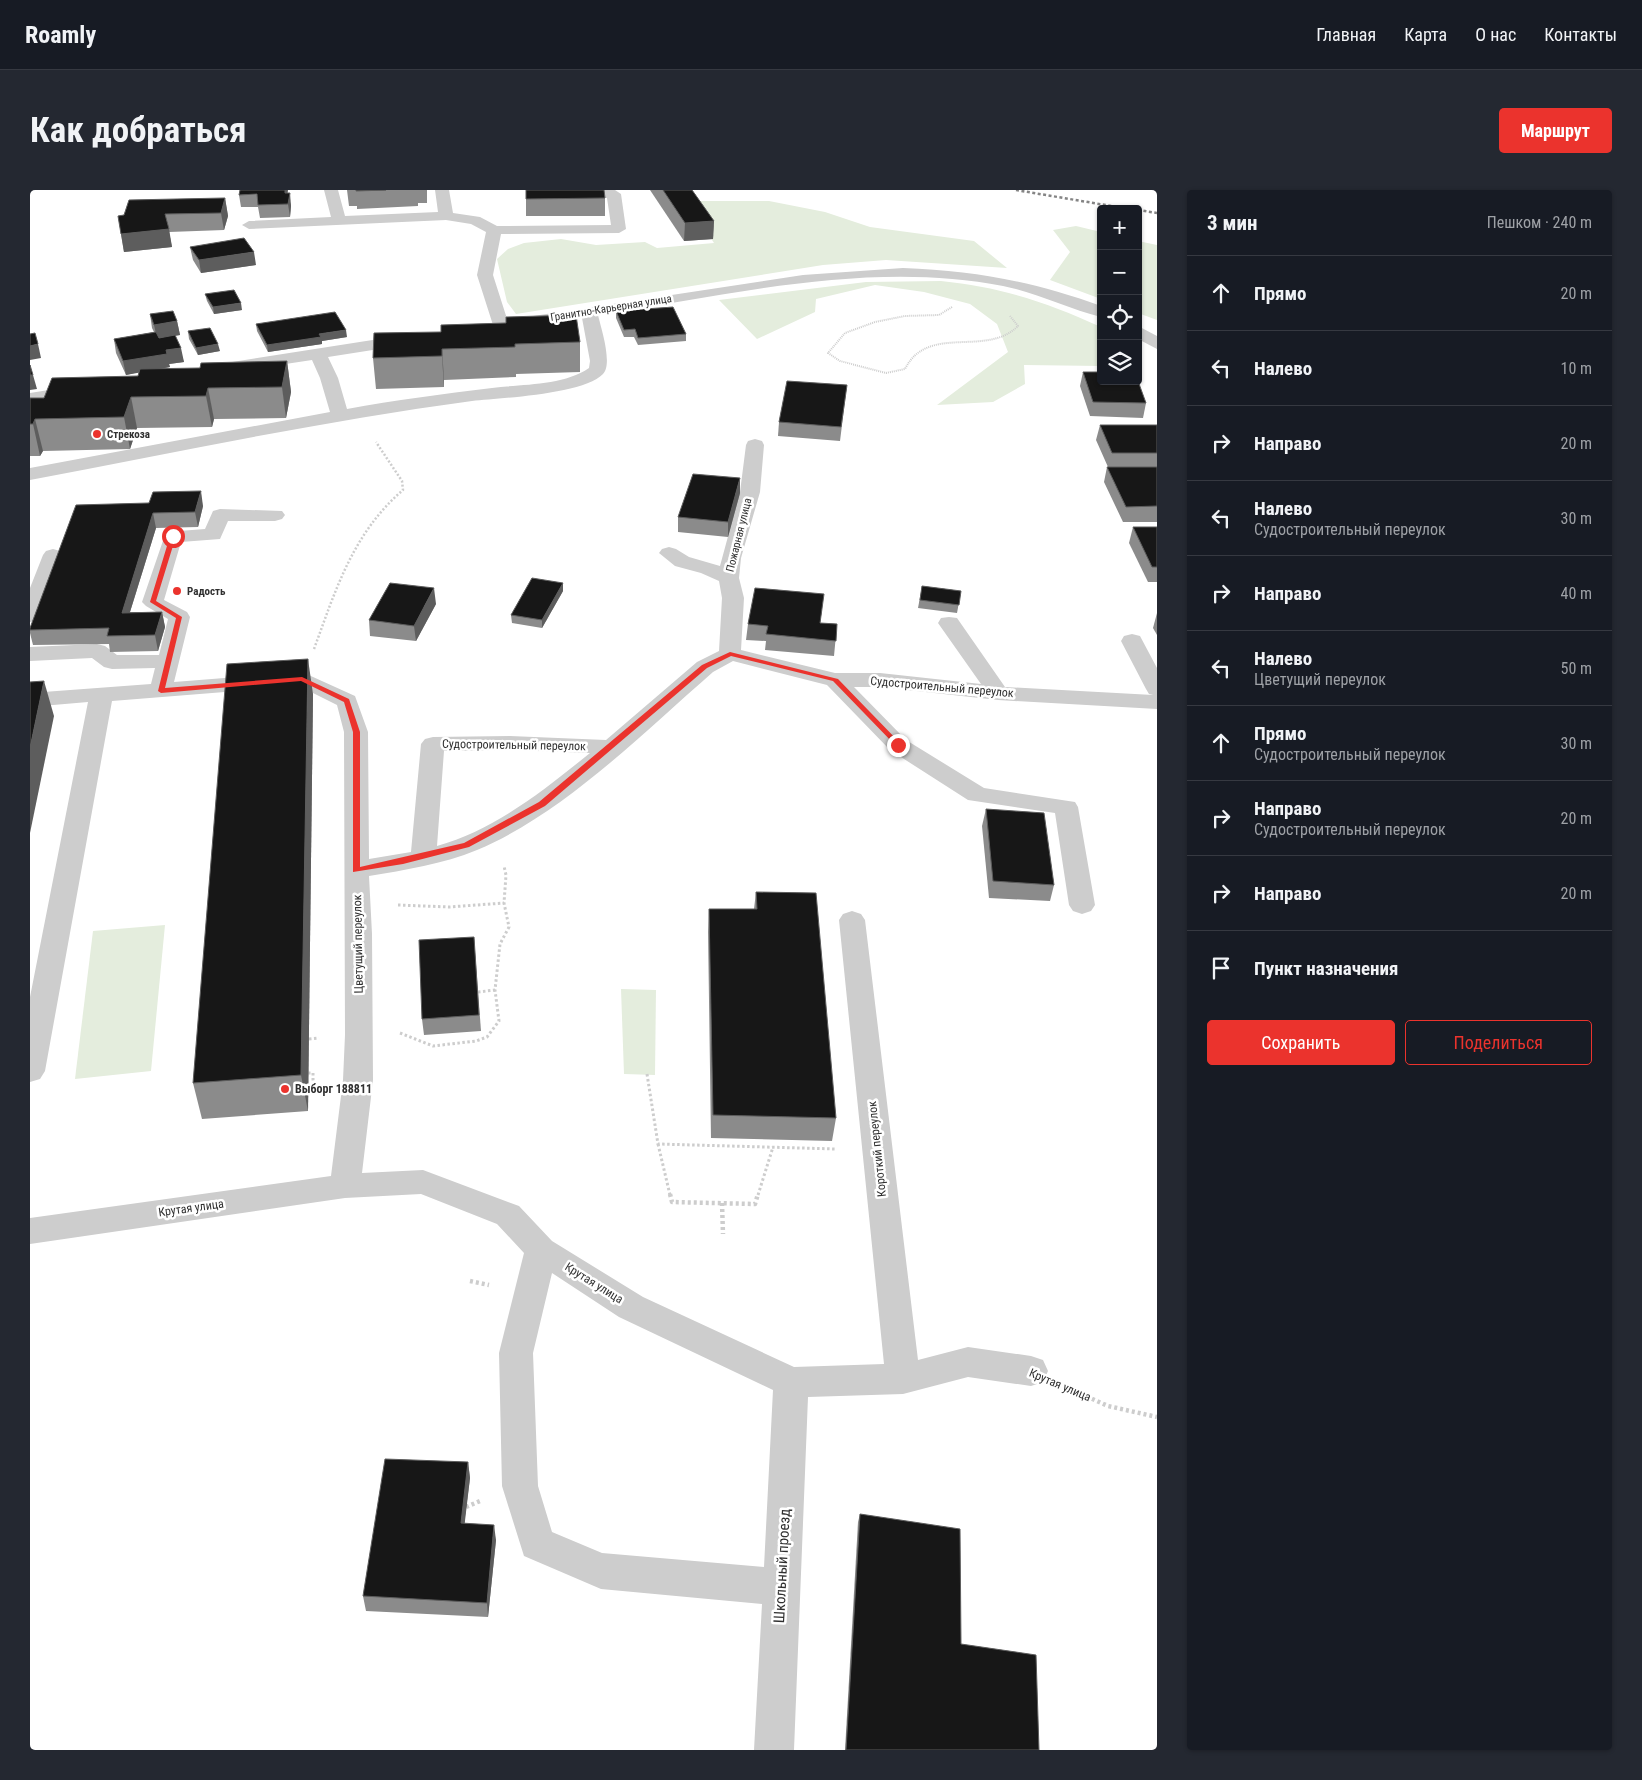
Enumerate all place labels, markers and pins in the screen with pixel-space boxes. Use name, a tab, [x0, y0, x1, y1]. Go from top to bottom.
marker: Стрекоза	[91, 428, 103, 440]
place label: Стрекоза	[107, 428, 150, 441]
marker: Радость	[171, 585, 183, 597]
place label: Радость	[187, 585, 226, 598]
place label: Выборг 188811	[295, 1082, 372, 1096]
marker: Выборг 188811	[279, 1083, 291, 1095]

